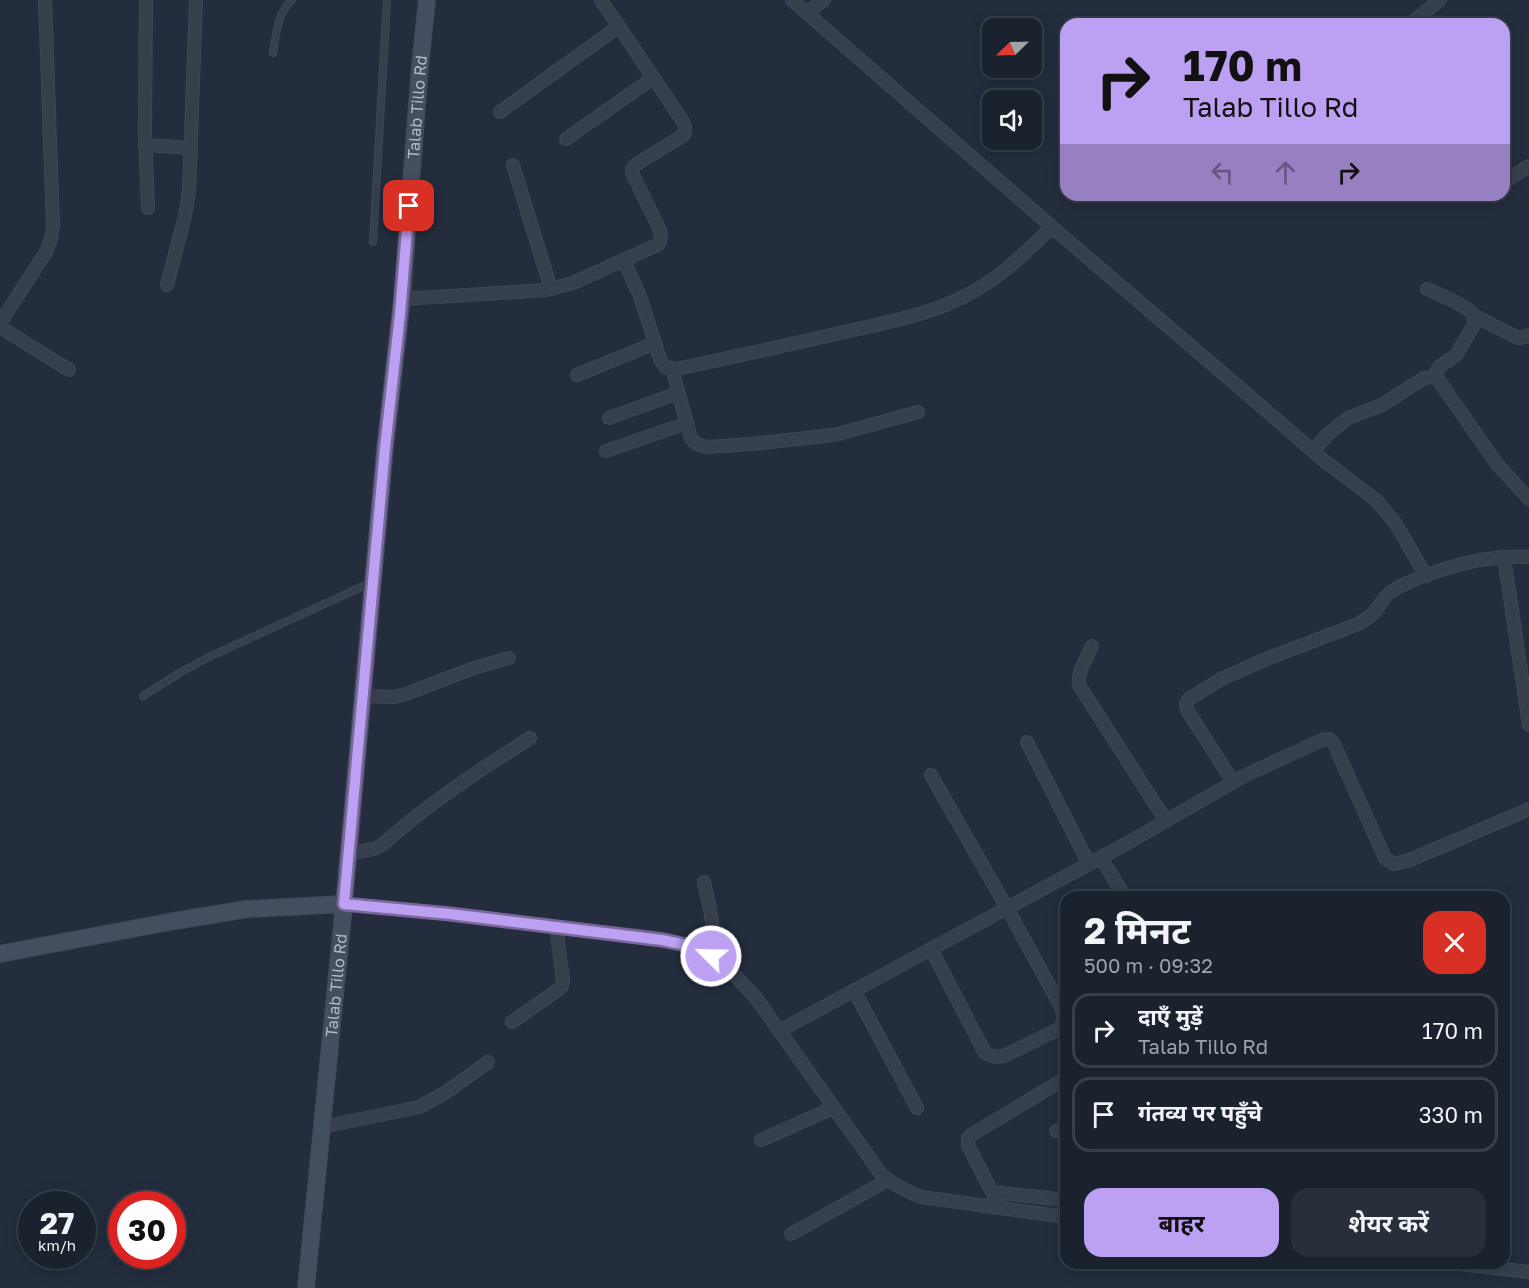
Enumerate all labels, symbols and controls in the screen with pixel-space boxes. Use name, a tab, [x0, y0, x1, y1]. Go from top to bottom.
north arrow	[982, 18, 1042, 78]
map controls	[982, 18, 1042, 150]
text: 170 m	[1183, 40, 1302, 90]
icon: right	[1084, 42, 1162, 120]
street label: Talab Tillo Rd	[403, 54, 431, 160]
button: sound	[982, 90, 1042, 150]
text: Talab Tillo Rd	[1183, 91, 1358, 123]
icon: left	[1206, 156, 1239, 189]
icon: ahead	[1269, 156, 1302, 189]
icon: right	[1332, 156, 1365, 189]
pin	[383, 180, 434, 231]
icon: arrive	[392, 189, 425, 222]
text: 2 मिनट	[1084, 909, 1191, 952]
button: close	[1423, 911, 1486, 974]
position arrow	[679, 924, 743, 988]
street label: Talab Tillo Rd	[321, 933, 351, 1038]
text: 500 m · 09:32	[1084, 953, 1213, 977]
text: दाएँ मुड़ें	[1138, 1003, 1203, 1030]
icon: right	[1087, 1014, 1120, 1047]
text: 170 m	[1422, 1017, 1483, 1044]
text: Talab Tillo Rd	[1138, 1034, 1268, 1058]
icon: arrive	[1087, 1098, 1120, 1131]
text: गंतव्य पर पहुँचे	[1138, 1099, 1262, 1126]
text: 330 m	[1419, 1101, 1483, 1128]
button: बाहर	[1084, 1188, 1279, 1257]
button: शेयर करें	[1291, 1188, 1486, 1257]
speed limit sign: 30	[108, 1191, 186, 1269]
text: 27	[40, 1205, 74, 1241]
text: km/h	[38, 1236, 76, 1254]

